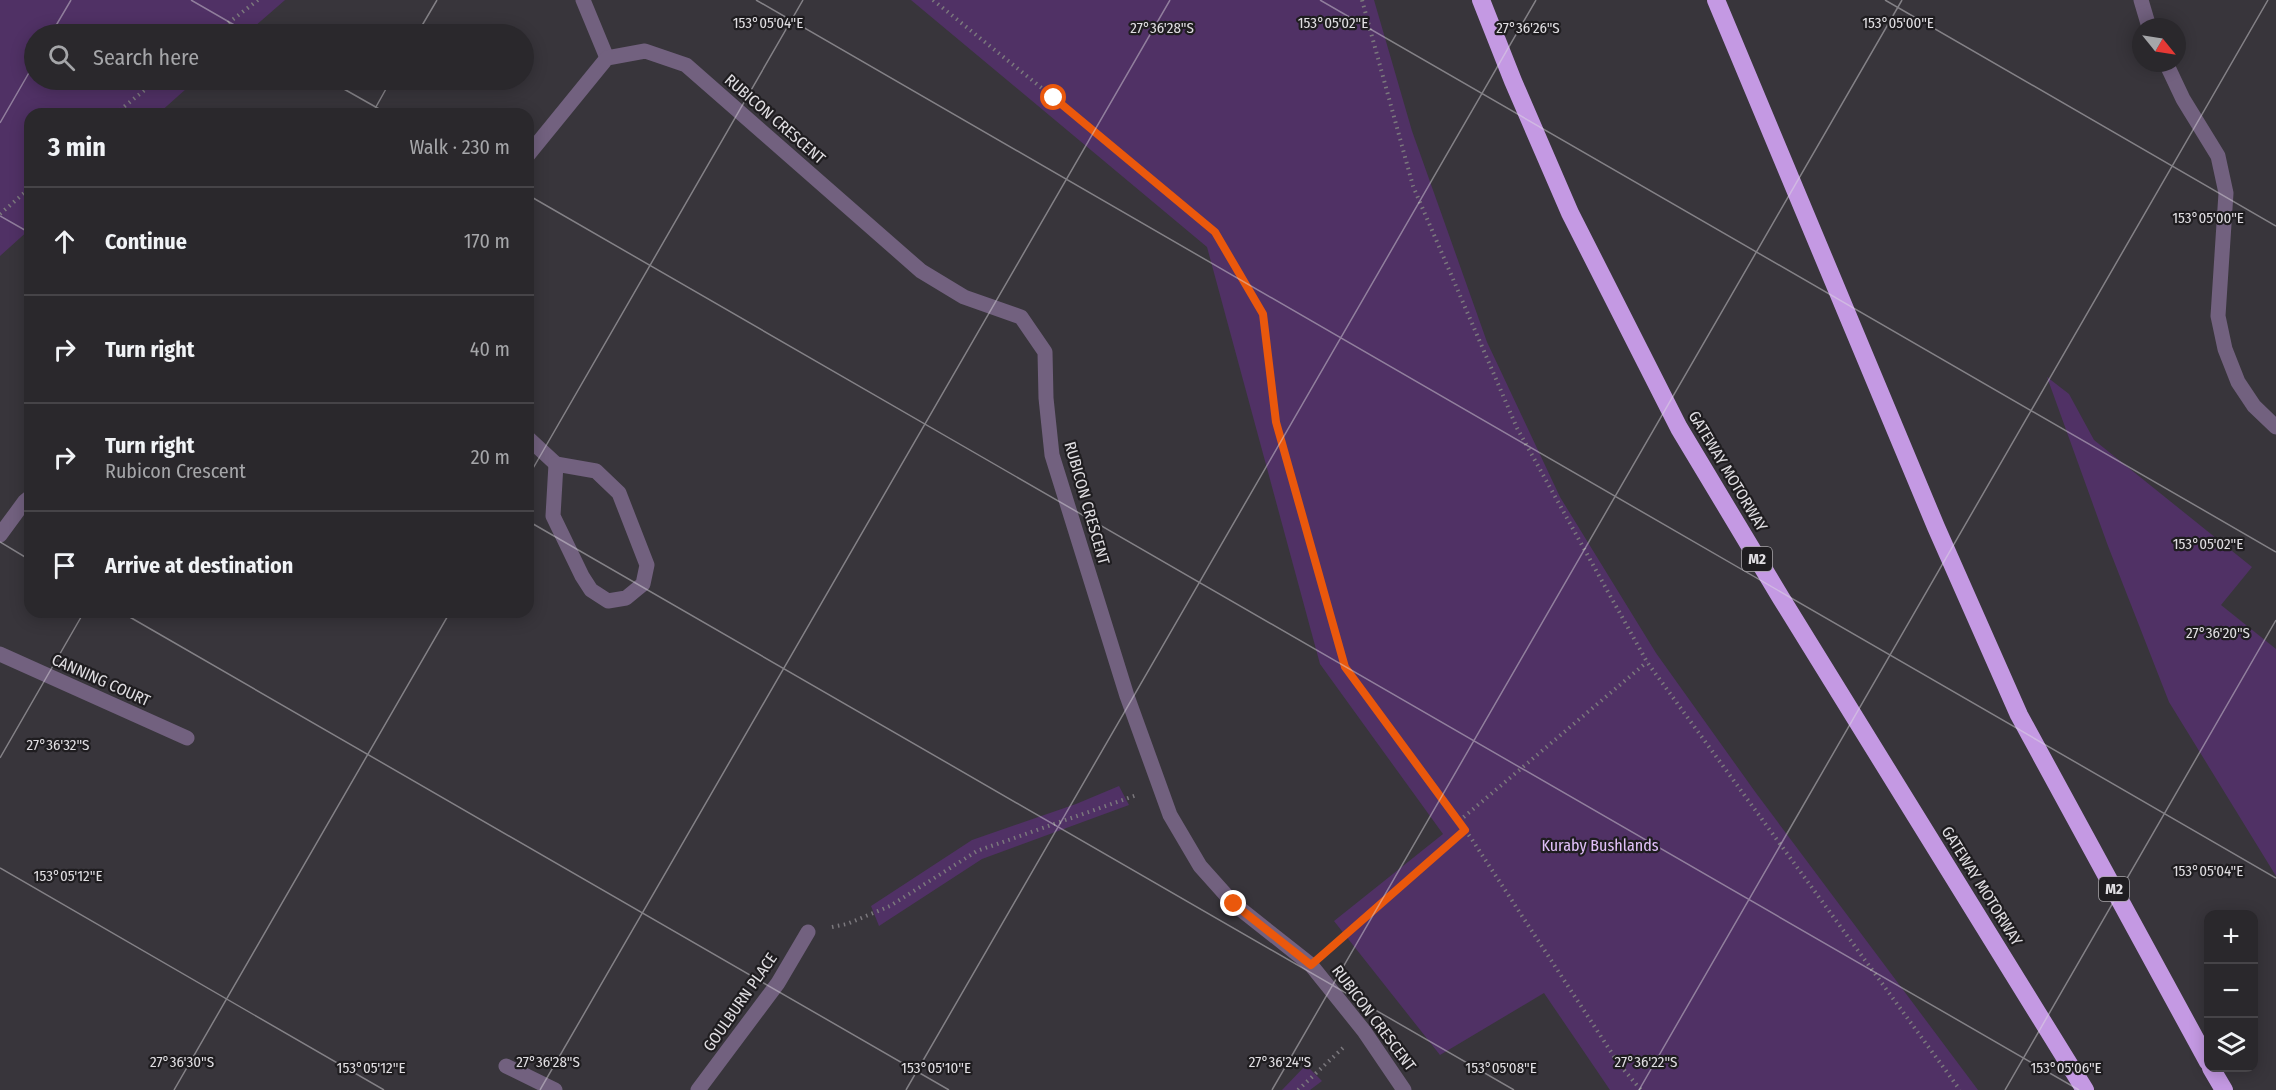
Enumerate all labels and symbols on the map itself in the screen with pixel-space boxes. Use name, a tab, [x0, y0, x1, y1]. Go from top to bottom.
text: 153°05'04"E	[733, 14, 803, 32]
text: 153°05'02"E	[1298, 14, 1368, 32]
text: 153°05'00"E	[1862, 14, 1934, 32]
north arrow	[2132, 18, 2186, 72]
text: 27°36'28"S	[1130, 19, 1194, 37]
text: 27°36'26"S	[1496, 19, 1560, 37]
street label: RUBICON CRESCENT	[721, 70, 830, 168]
route start	[1040, 84, 1066, 110]
text: 153°05'00"E	[2172, 209, 2244, 227]
street label: GATEWAY MOTORWAY	[1685, 407, 1771, 535]
street label: RUBICON CRESCENT	[1060, 439, 1114, 567]
text: 153°05'02"E	[2173, 535, 2243, 553]
road number: M2	[1742, 547, 1772, 571]
text: 27°36'20"S	[2186, 624, 2250, 642]
street label: CANNING COURT	[49, 650, 154, 710]
text: 27°36'32"S	[26, 736, 90, 754]
street label: GATEWAY MOTORWAY	[1938, 823, 2026, 949]
park label: Kuraby Bushlands	[1541, 836, 1659, 855]
text: 153°05'04"E	[2173, 862, 2243, 880]
text: 153°05'12"E	[34, 867, 102, 885]
road number: M2	[2099, 877, 2129, 901]
route end	[1220, 890, 1246, 916]
street label: GOULBURN PLACE	[699, 949, 781, 1055]
street label: RUBICON CRESCENT	[1328, 962, 1420, 1075]
text: 27°36'30"S	[150, 1053, 214, 1071]
text: 27°36'28"S	[516, 1053, 580, 1071]
text: 27°36'24"S	[1249, 1053, 1311, 1071]
text: 27°36'22"S	[1614, 1053, 1678, 1071]
text: 153°05'12"E	[337, 1059, 405, 1077]
text: 153°05'10"E	[901, 1059, 971, 1077]
text: 153°05'08"E	[1465, 1059, 1537, 1077]
text: 153°05'06"E	[2030, 1059, 2102, 1077]

